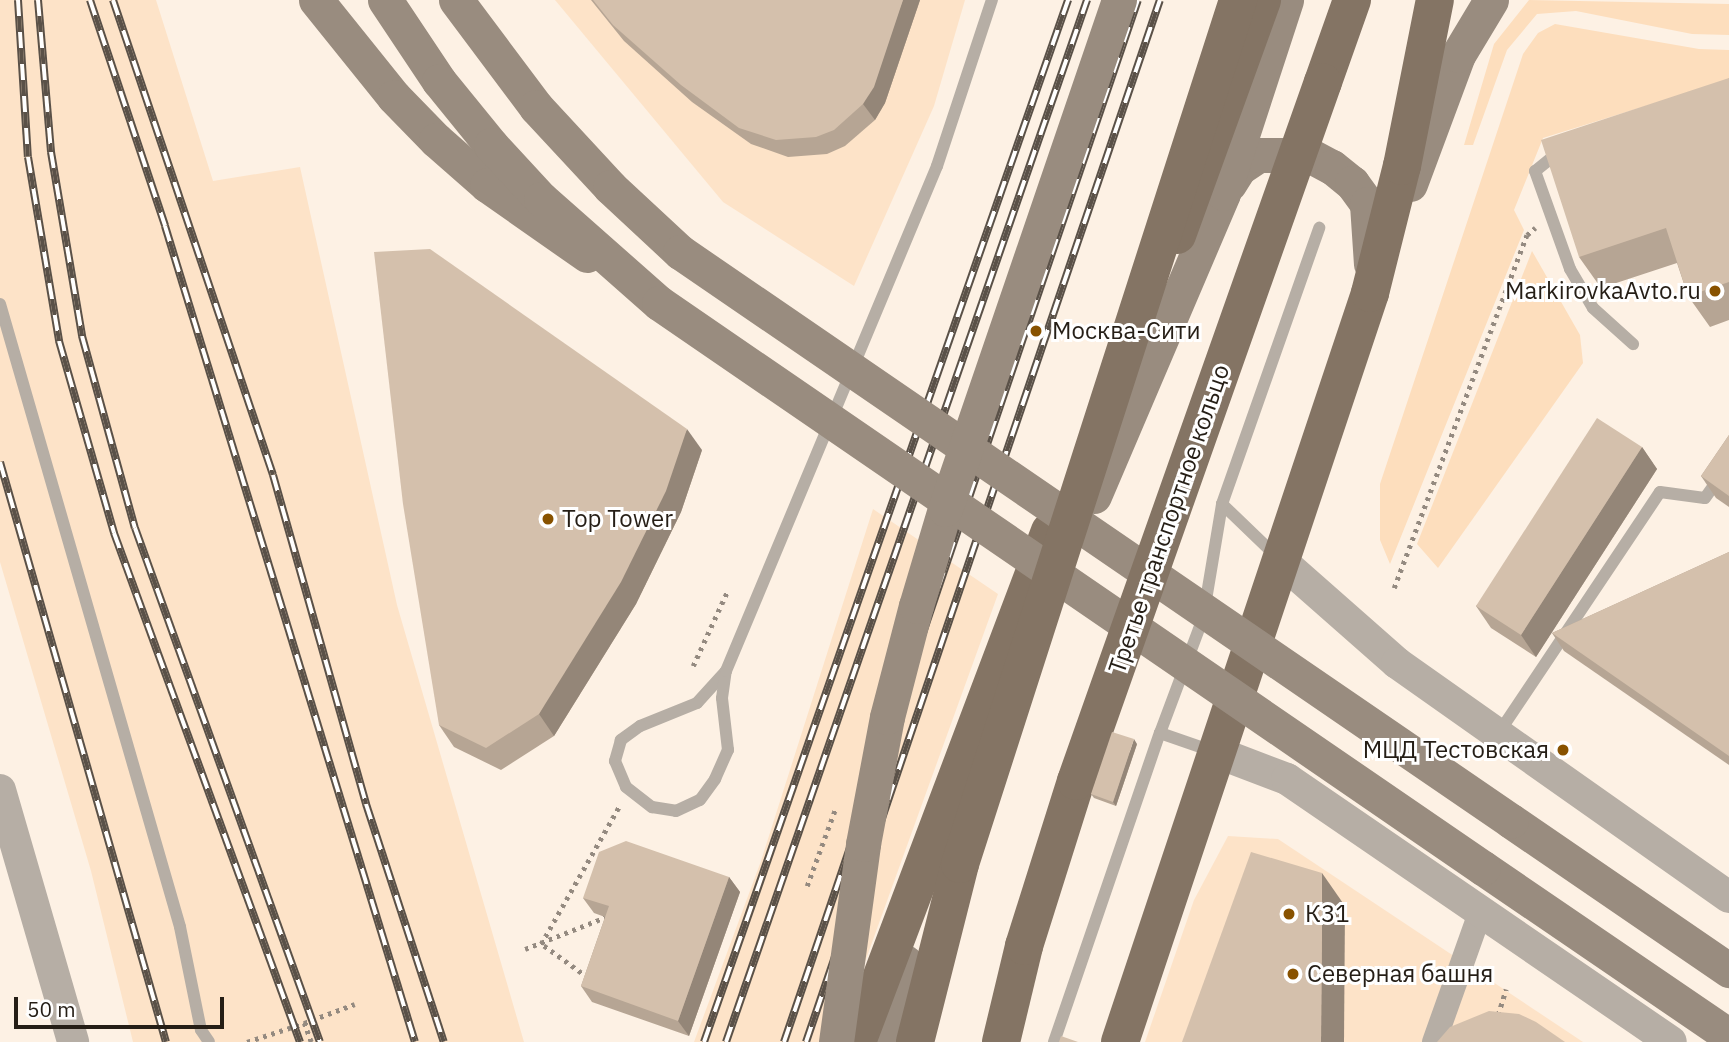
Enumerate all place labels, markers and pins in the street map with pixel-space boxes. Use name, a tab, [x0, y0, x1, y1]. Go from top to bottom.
place label: MarkirovkaAvto.ru	[1505, 277, 1701, 305]
marker: MarkirovkaAvto.ru	[1707, 283, 1723, 299]
place label: Москва-Сити	[1052, 317, 1201, 345]
marker: Москва-Сити	[1026, 321, 1046, 341]
place label: Top Tower	[562, 505, 673, 533]
marker: Top Tower	[540, 511, 556, 527]
place label: МЦД Тестовская	[1363, 736, 1549, 764]
marker: МЦД Тестовская	[1555, 742, 1571, 758]
place label: К31	[1305, 900, 1350, 928]
marker: К31	[1279, 904, 1299, 924]
place label: Северная башня	[1307, 960, 1493, 988]
marker: Северная башня	[1285, 966, 1301, 982]

